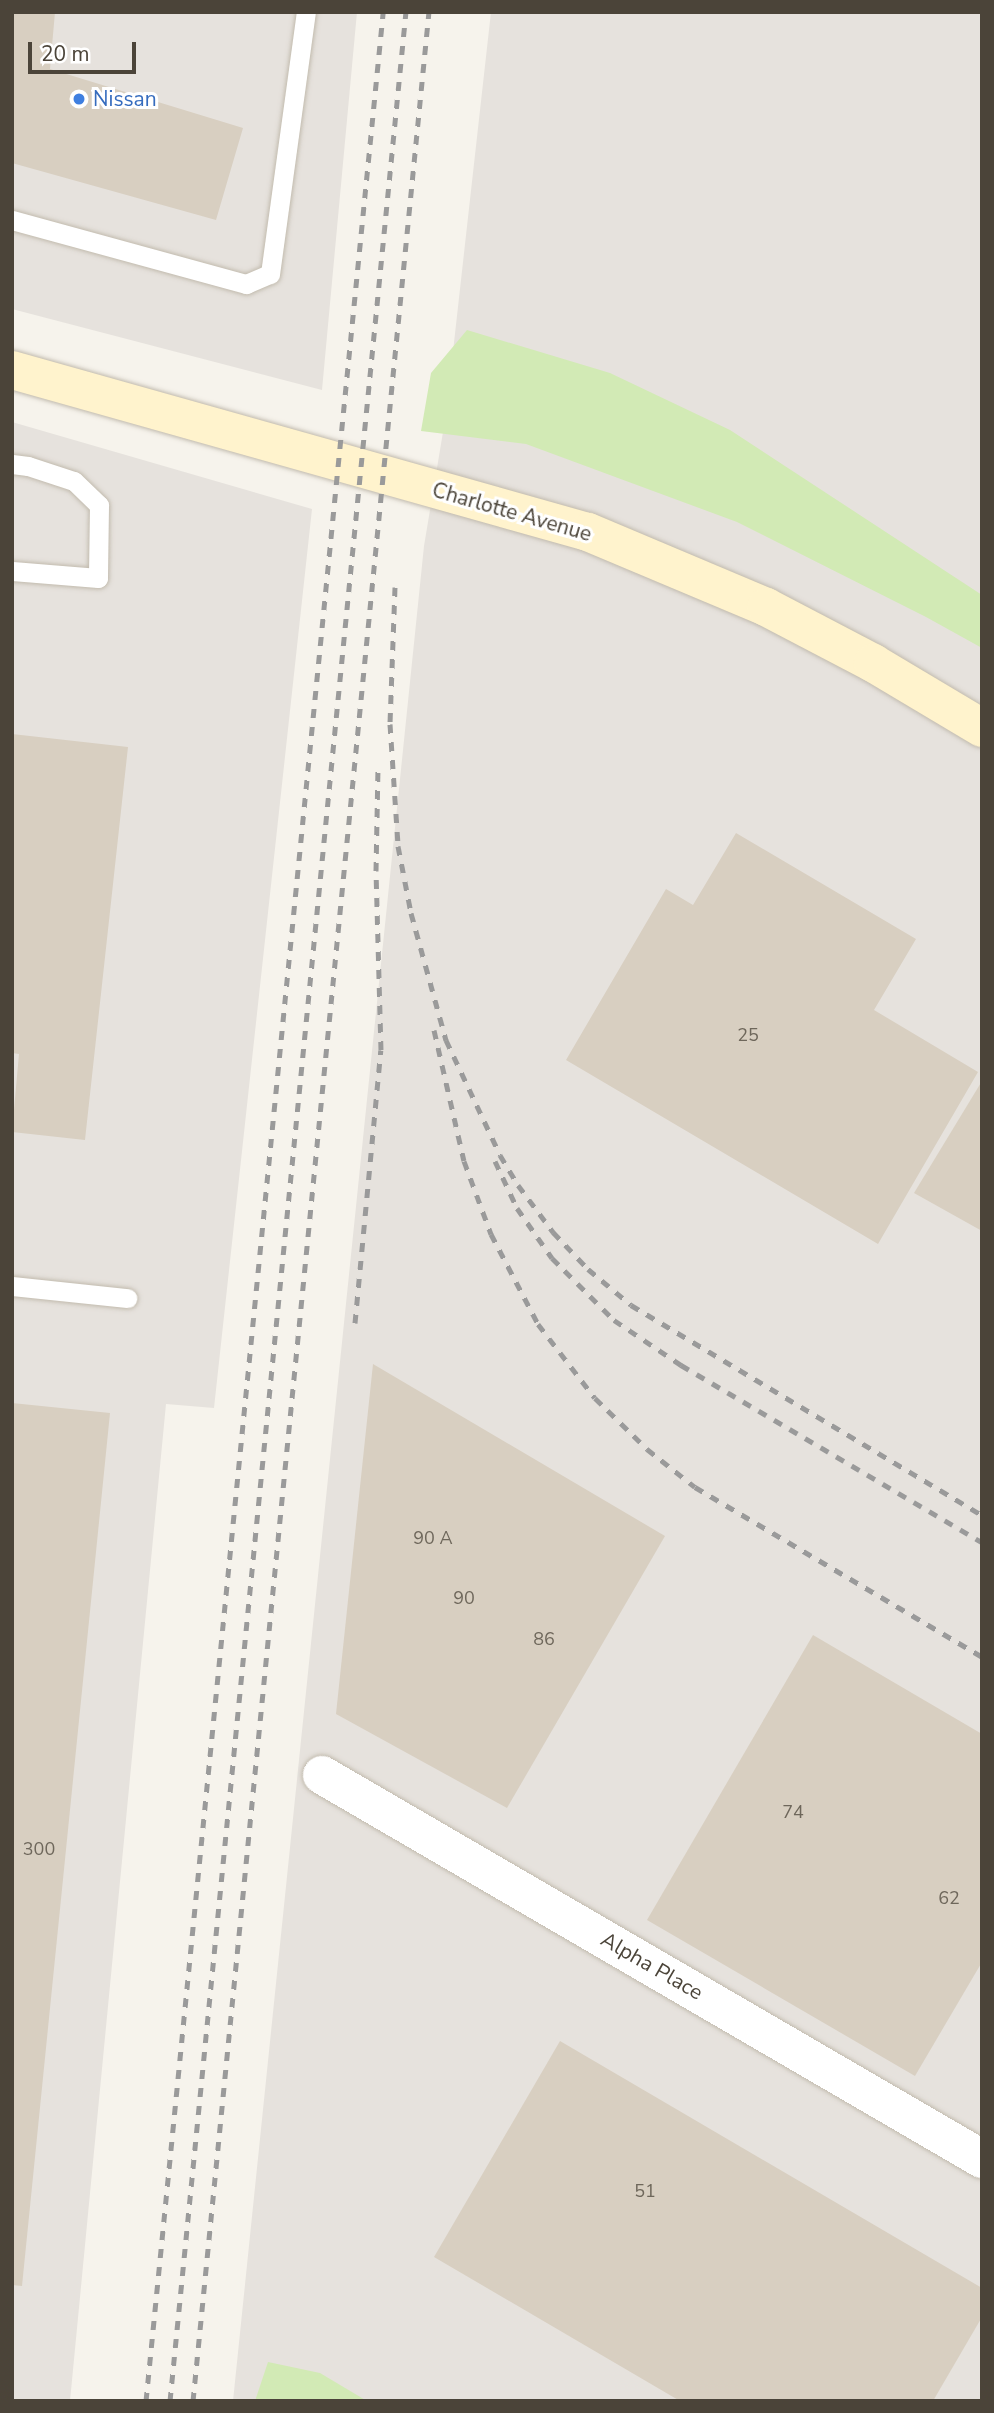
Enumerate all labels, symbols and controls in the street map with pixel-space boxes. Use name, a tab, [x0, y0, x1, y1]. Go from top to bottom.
scale bar	[32, 28, 140, 72]
text: 20 m	[41, 40, 90, 68]
place label: Nissan	[93, 86, 157, 112]
marker: Nissan	[71, 91, 87, 107]
street label: Charlotte Avenue	[429, 477, 595, 547]
house number: 25	[737, 1024, 759, 1046]
house number: 90 A	[413, 1527, 453, 1549]
house number: 90	[453, 1587, 475, 1609]
house number: 86	[533, 1628, 555, 1650]
house number: 74	[782, 1801, 804, 1823]
house number: 300	[23, 1838, 55, 1860]
house number: 62	[938, 1887, 960, 1909]
street label: Alpha Place	[597, 1927, 707, 2005]
house number: 51	[634, 2180, 656, 2202]

